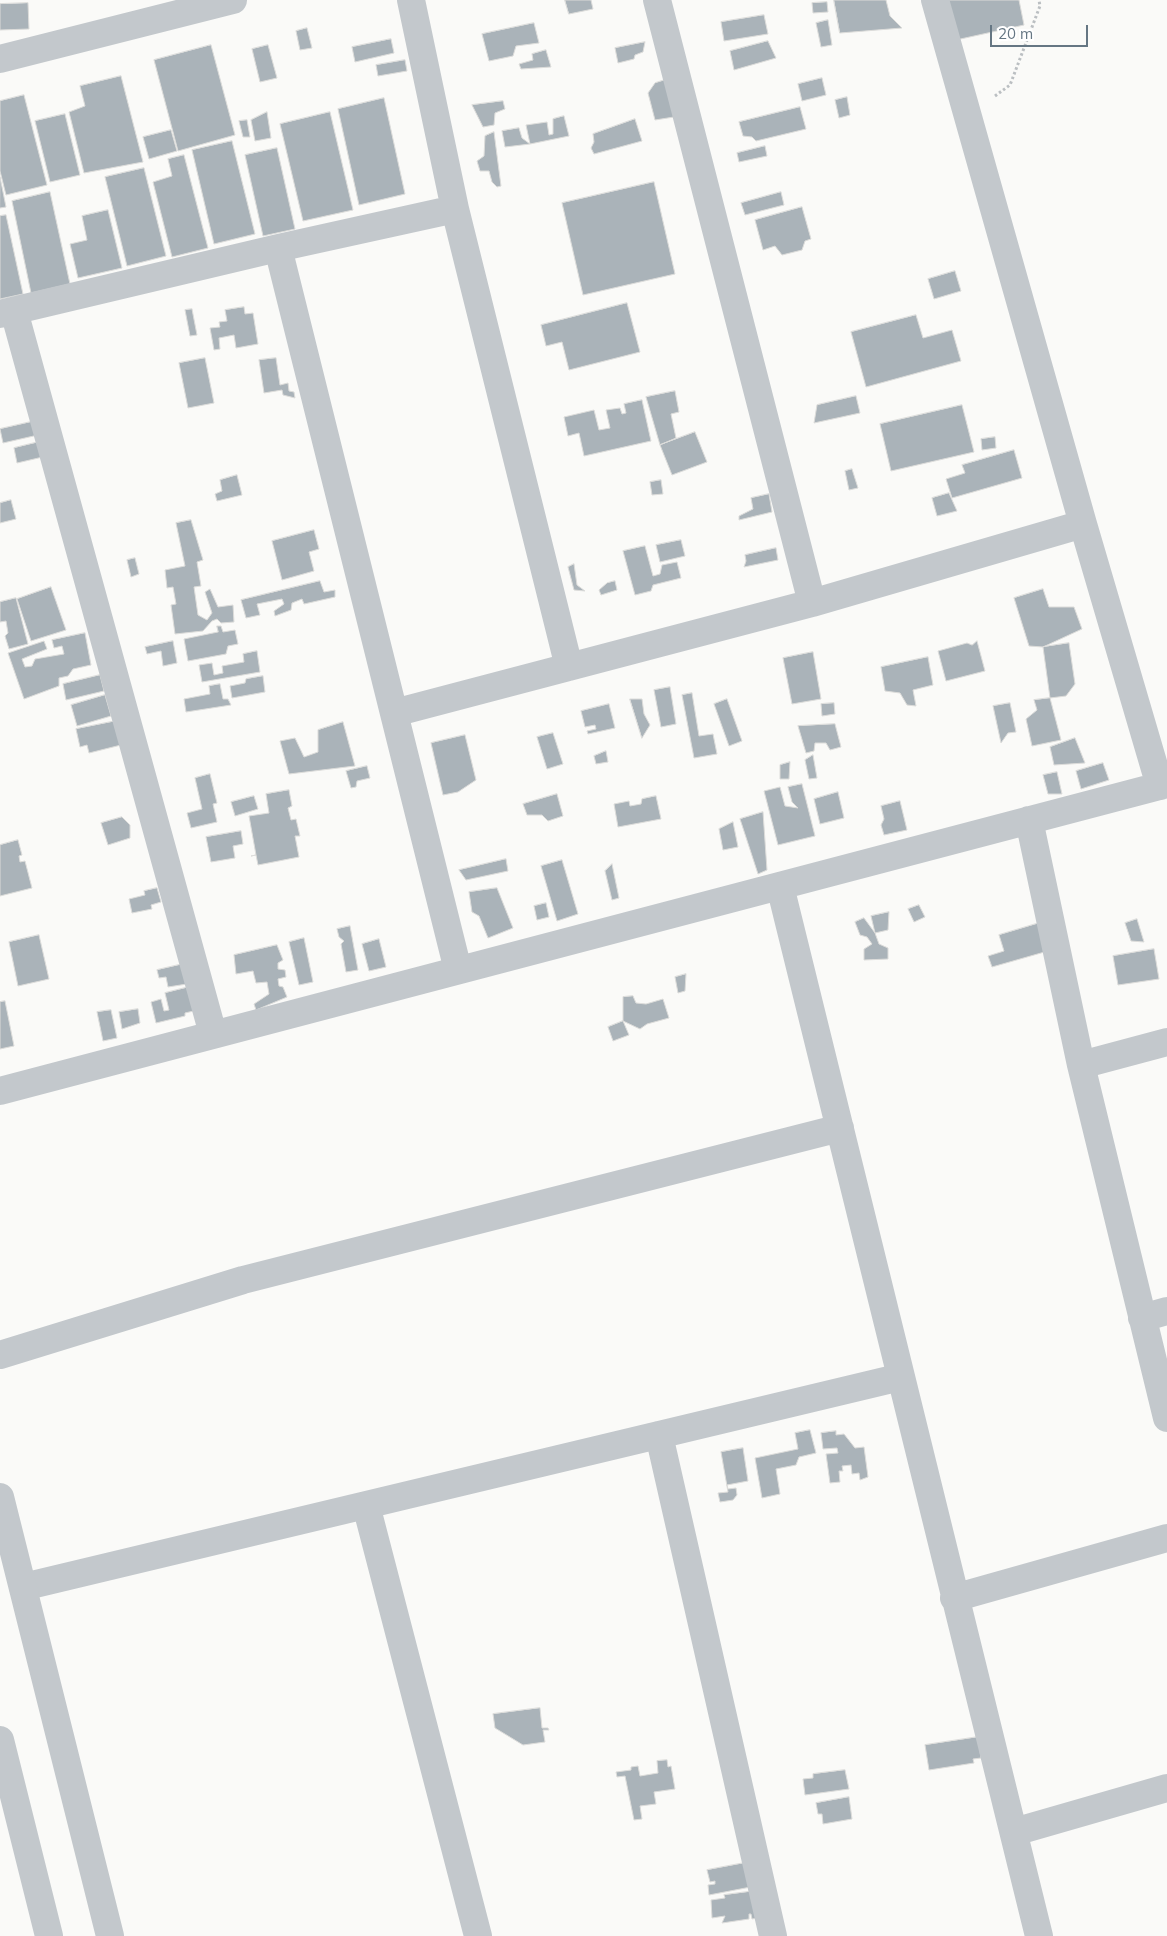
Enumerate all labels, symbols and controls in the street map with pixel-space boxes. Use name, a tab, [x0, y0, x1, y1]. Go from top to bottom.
scale bar	[992, 15, 1090, 47]
text: 20 m	[998, 24, 1033, 43]

